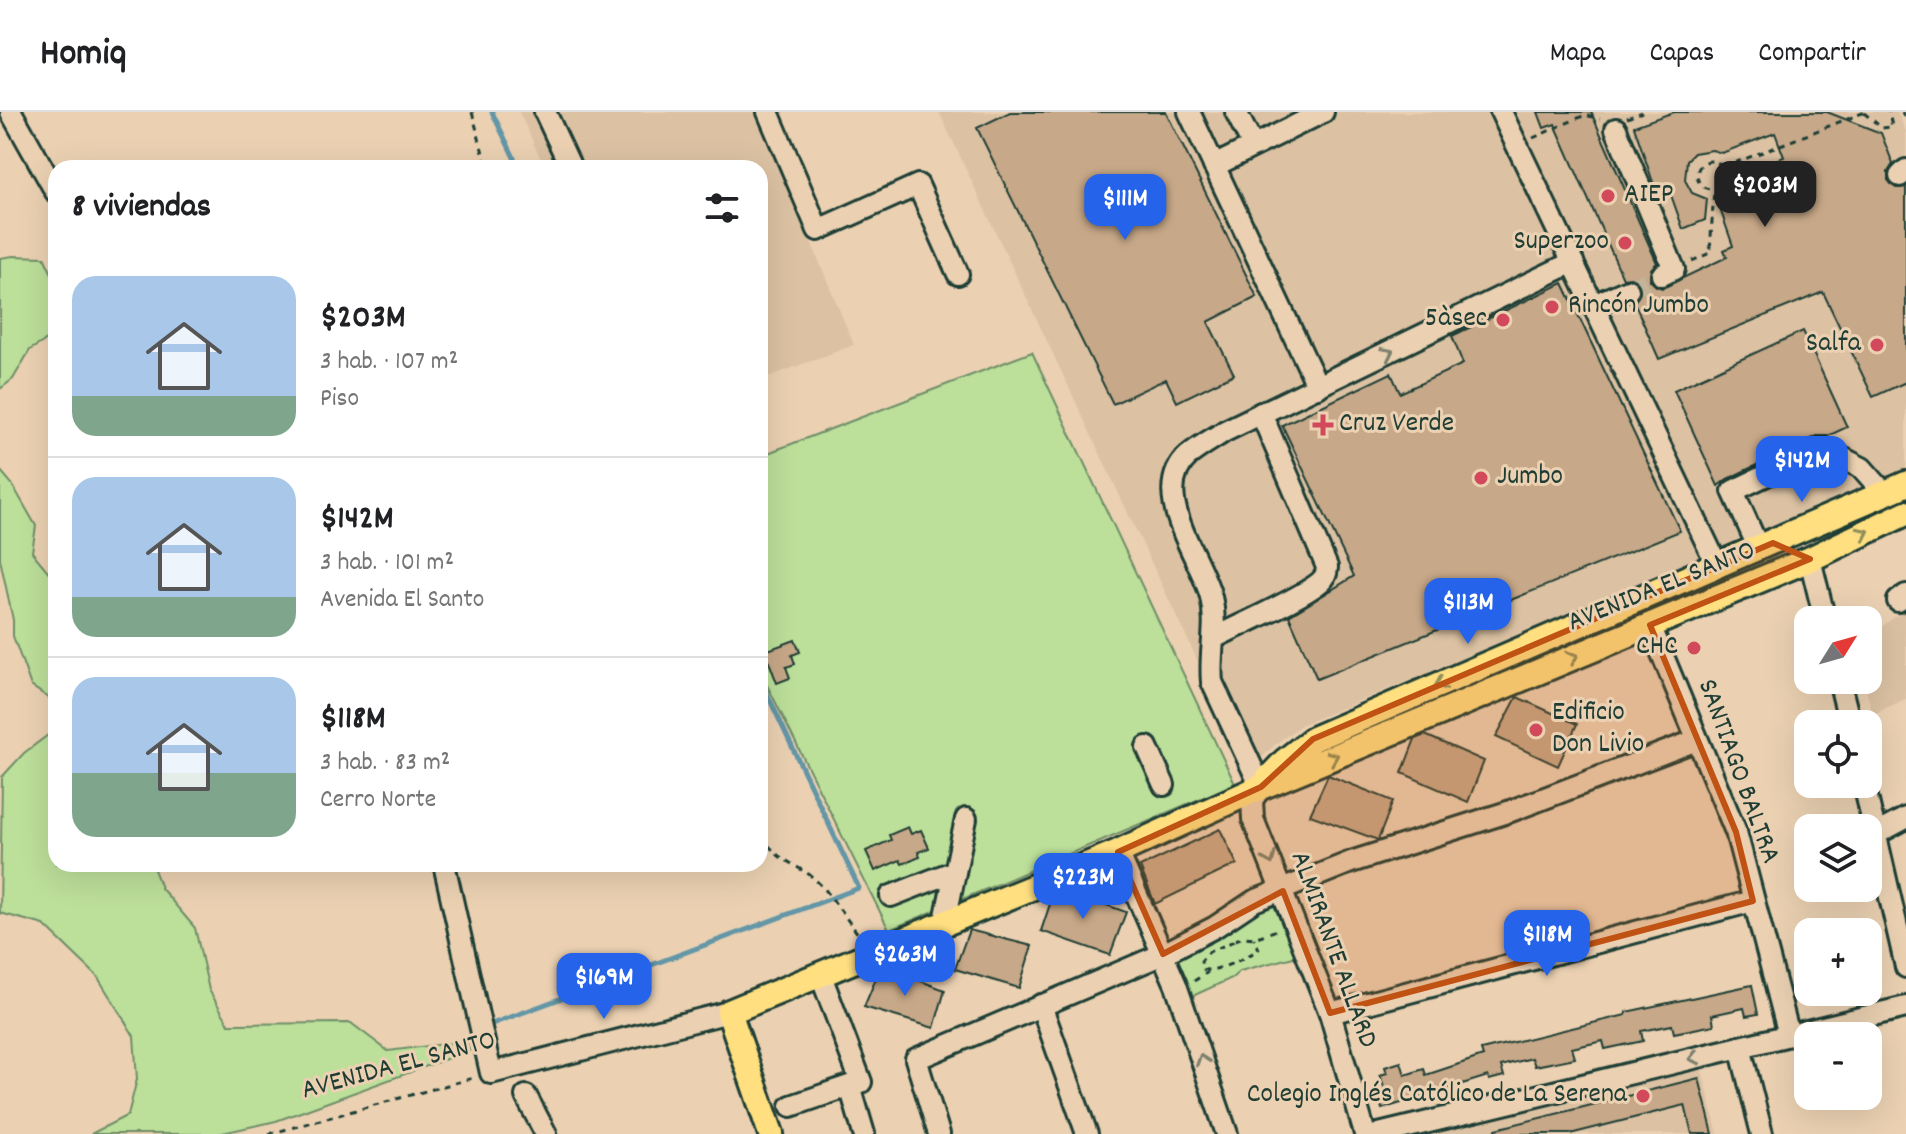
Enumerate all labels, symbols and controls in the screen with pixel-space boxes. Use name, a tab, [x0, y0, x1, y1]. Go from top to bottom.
text: Homiq	[40, 28, 126, 83]
text: Mapa	[1550, 35, 1605, 75]
text: Capas	[1649, 35, 1714, 75]
text: Compartir	[1758, 35, 1866, 75]
pin: $203M	[1709, 161, 1821, 229]
text: $203M	[1732, 168, 1798, 205]
pin: $111M	[1069, 174, 1181, 242]
place label: AIEP	[1624, 176, 1673, 216]
text: $111M	[1102, 181, 1148, 218]
text: 8 viviendas	[72, 184, 211, 233]
icon: filters	[700, 186, 744, 230]
marker: AIEP	[1599, 187, 1617, 205]
place label: Superzoo	[1513, 223, 1609, 263]
marker: Superzoo	[1616, 234, 1634, 252]
place label: Rincón Jumbo	[1568, 287, 1709, 327]
text: $203M	[320, 295, 406, 344]
marker: Rincón Jumbo	[1543, 298, 1561, 316]
place label: 5àsec	[1425, 300, 1487, 340]
icon: home	[136, 308, 232, 404]
marker: 5àsec	[1494, 311, 1512, 329]
place label: Salfa	[1806, 325, 1862, 365]
marker: Salfa	[1868, 336, 1886, 354]
text: 3 hab. · 107 m²	[320, 344, 458, 381]
one-way arrow	[1379, 347, 1394, 363]
text: Piso	[320, 381, 359, 418]
place label: Cruz Verde	[1339, 405, 1454, 445]
marker: Cruz Verde	[1314, 416, 1332, 434]
pin: $142M	[1746, 436, 1858, 504]
text: $142M	[1774, 443, 1830, 480]
place label: Jumbo	[1497, 458, 1563, 498]
marker: Jumbo	[1472, 469, 1490, 487]
text: $142M	[320, 496, 394, 545]
icon: home	[136, 509, 232, 605]
one-way arrow	[1855, 527, 1870, 543]
street label: AVENIDA EL SANTO	[1562, 532, 1762, 644]
text: 3 hab. · 101 m²	[320, 545, 454, 582]
pin: $113M	[1412, 578, 1524, 646]
text: Avenida El Santo	[320, 582, 484, 619]
text: $113M	[1442, 585, 1494, 622]
north arrow	[1794, 606, 1882, 694]
map controls	[1794, 606, 1882, 1110]
place label: CHC	[1636, 628, 1678, 668]
marker: CHC	[1685, 639, 1703, 657]
one-way arrow	[1565, 650, 1579, 666]
street label: SANTIAGO BALTRA	[1685, 674, 1789, 870]
one-way arrow	[1434, 675, 1448, 691]
place label: Edificio Don Livio	[1552, 694, 1644, 766]
text: $118M	[320, 696, 386, 745]
icon: home	[136, 709, 232, 805]
button: locate	[1794, 710, 1882, 798]
marker: Edificio Don Livio	[1527, 721, 1545, 739]
text: 3 hab. · 83 m²	[320, 745, 450, 782]
one-way arrow	[1325, 750, 1339, 767]
text: Cerro Norte	[320, 782, 436, 819]
button: layers	[1794, 814, 1882, 902]
street label: ALMIRANTE ALLARD	[1278, 846, 1386, 1054]
one-way arrow	[1260, 851, 1276, 865]
pin: $223M	[1027, 853, 1139, 921]
text: $223M	[1052, 860, 1114, 897]
pin: $118M	[1491, 910, 1603, 978]
text: $118M	[1522, 917, 1572, 954]
button: +	[1794, 918, 1882, 1006]
pin: $263M	[849, 930, 961, 998]
text: $263M	[873, 937, 937, 974]
pin: $169M	[548, 953, 660, 1021]
text: $169M	[575, 960, 633, 997]
street label: AVENIDA EL SANTO	[297, 1022, 501, 1112]
button: −	[1794, 1022, 1882, 1110]
one-way arrow	[1688, 1049, 1701, 1066]
one-way arrow	[1196, 1054, 1212, 1068]
place label: Colegio Inglés Católico de La Serena	[1247, 1076, 1628, 1116]
marker: Colegio Inglés Católico de La Serena	[1634, 1087, 1652, 1105]

